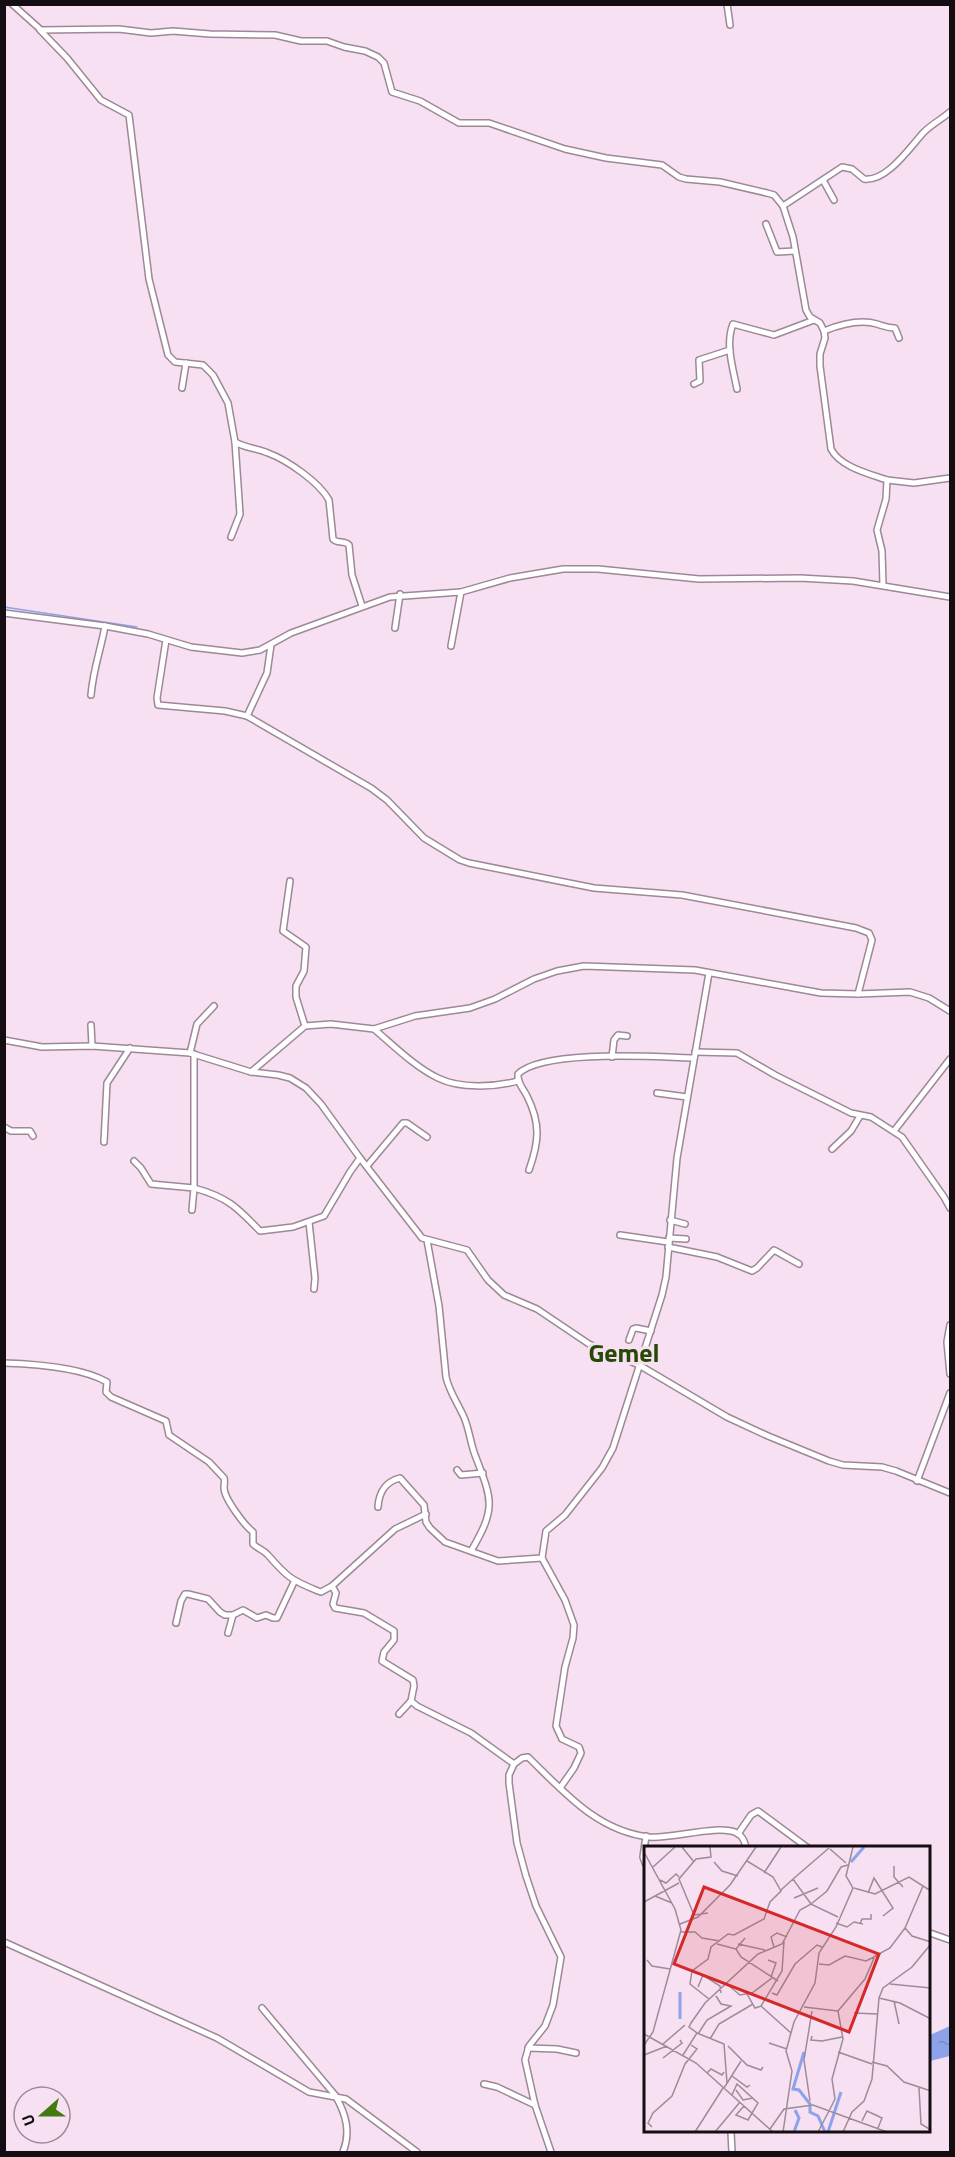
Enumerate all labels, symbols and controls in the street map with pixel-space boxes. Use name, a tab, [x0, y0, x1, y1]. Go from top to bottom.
district label: Gemel	[588, 1333, 660, 1372]
inset map	[644, 1846, 931, 2133]
north arrow	[12, 2085, 72, 2145]
text: U	[15, 2111, 41, 2130]

